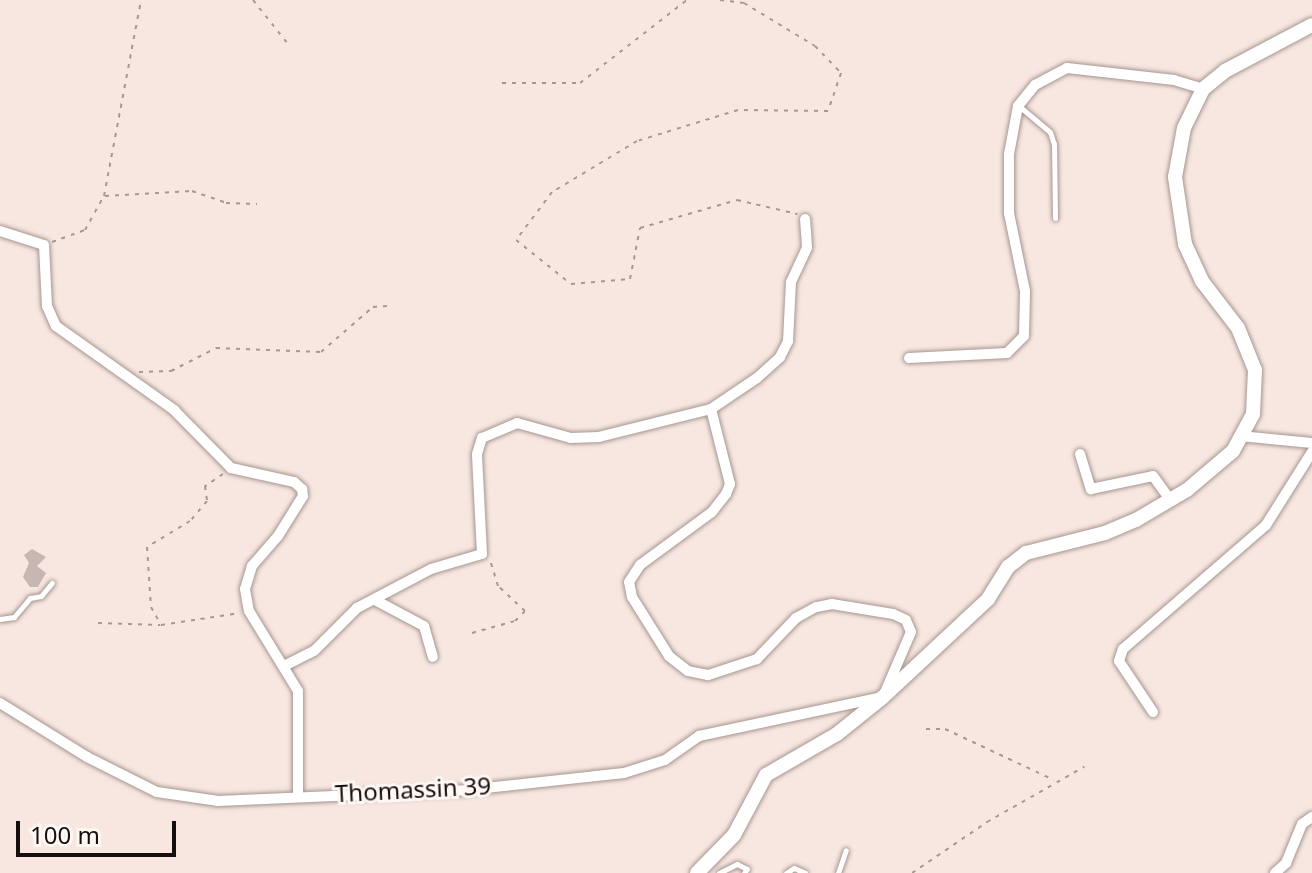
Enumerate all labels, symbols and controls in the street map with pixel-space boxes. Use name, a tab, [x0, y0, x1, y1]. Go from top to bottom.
street label: Thomassin 39	[334, 771, 492, 807]
scale bar	[20, 805, 180, 855]
text: 100 m	[30, 818, 100, 851]

